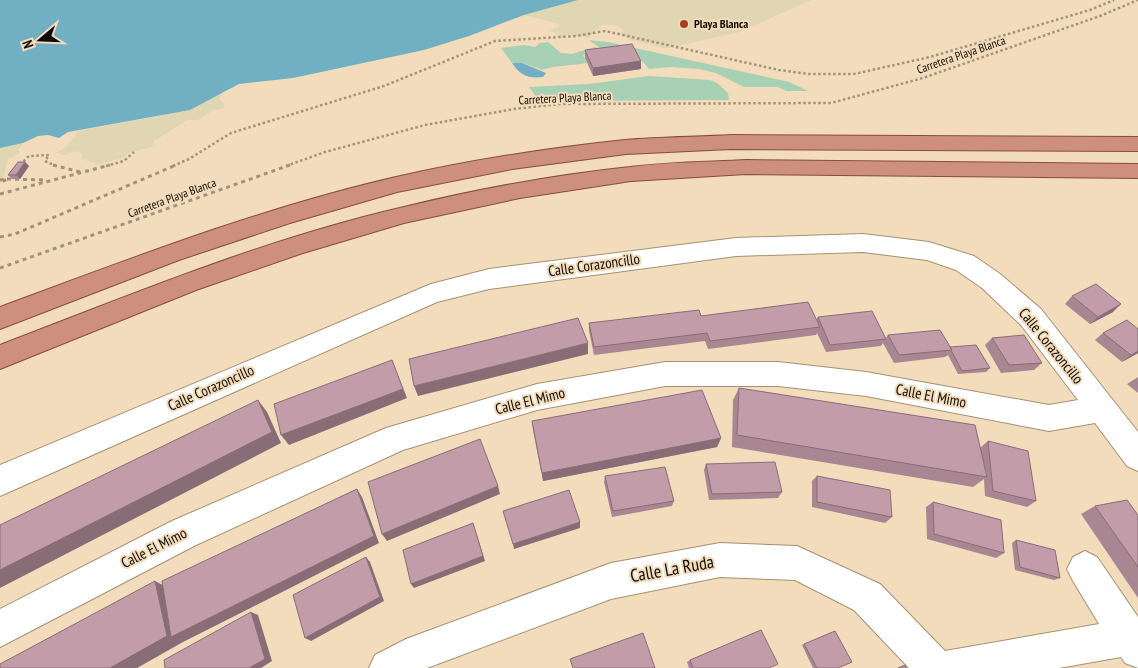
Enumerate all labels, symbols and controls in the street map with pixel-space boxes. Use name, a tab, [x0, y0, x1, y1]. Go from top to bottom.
north arrow	[15, 15, 65, 65]
place label: Playa Blanca	[694, 16, 748, 31]
marker: Playa Blanca	[678, 18, 690, 30]
street label: Carretera Playa Blanca	[914, 32, 1007, 77]
text: N	[18, 38, 37, 51]
street label: Carretera Playa Blanca	[518, 88, 612, 107]
street label: Carretera Playa Blanca	[126, 175, 218, 220]
street label: Calle Corazoncillo	[547, 249, 641, 280]
street label: Calle Corazoncillo	[1015, 304, 1088, 388]
street label: Calle Corazoncillo	[165, 360, 257, 415]
street label: Calle El Mimo	[894, 379, 968, 412]
street label: Calle El Mimo	[493, 383, 567, 418]
street label: Calle El Mimo	[118, 523, 190, 572]
street label: Calle La Ruda	[628, 550, 716, 587]

